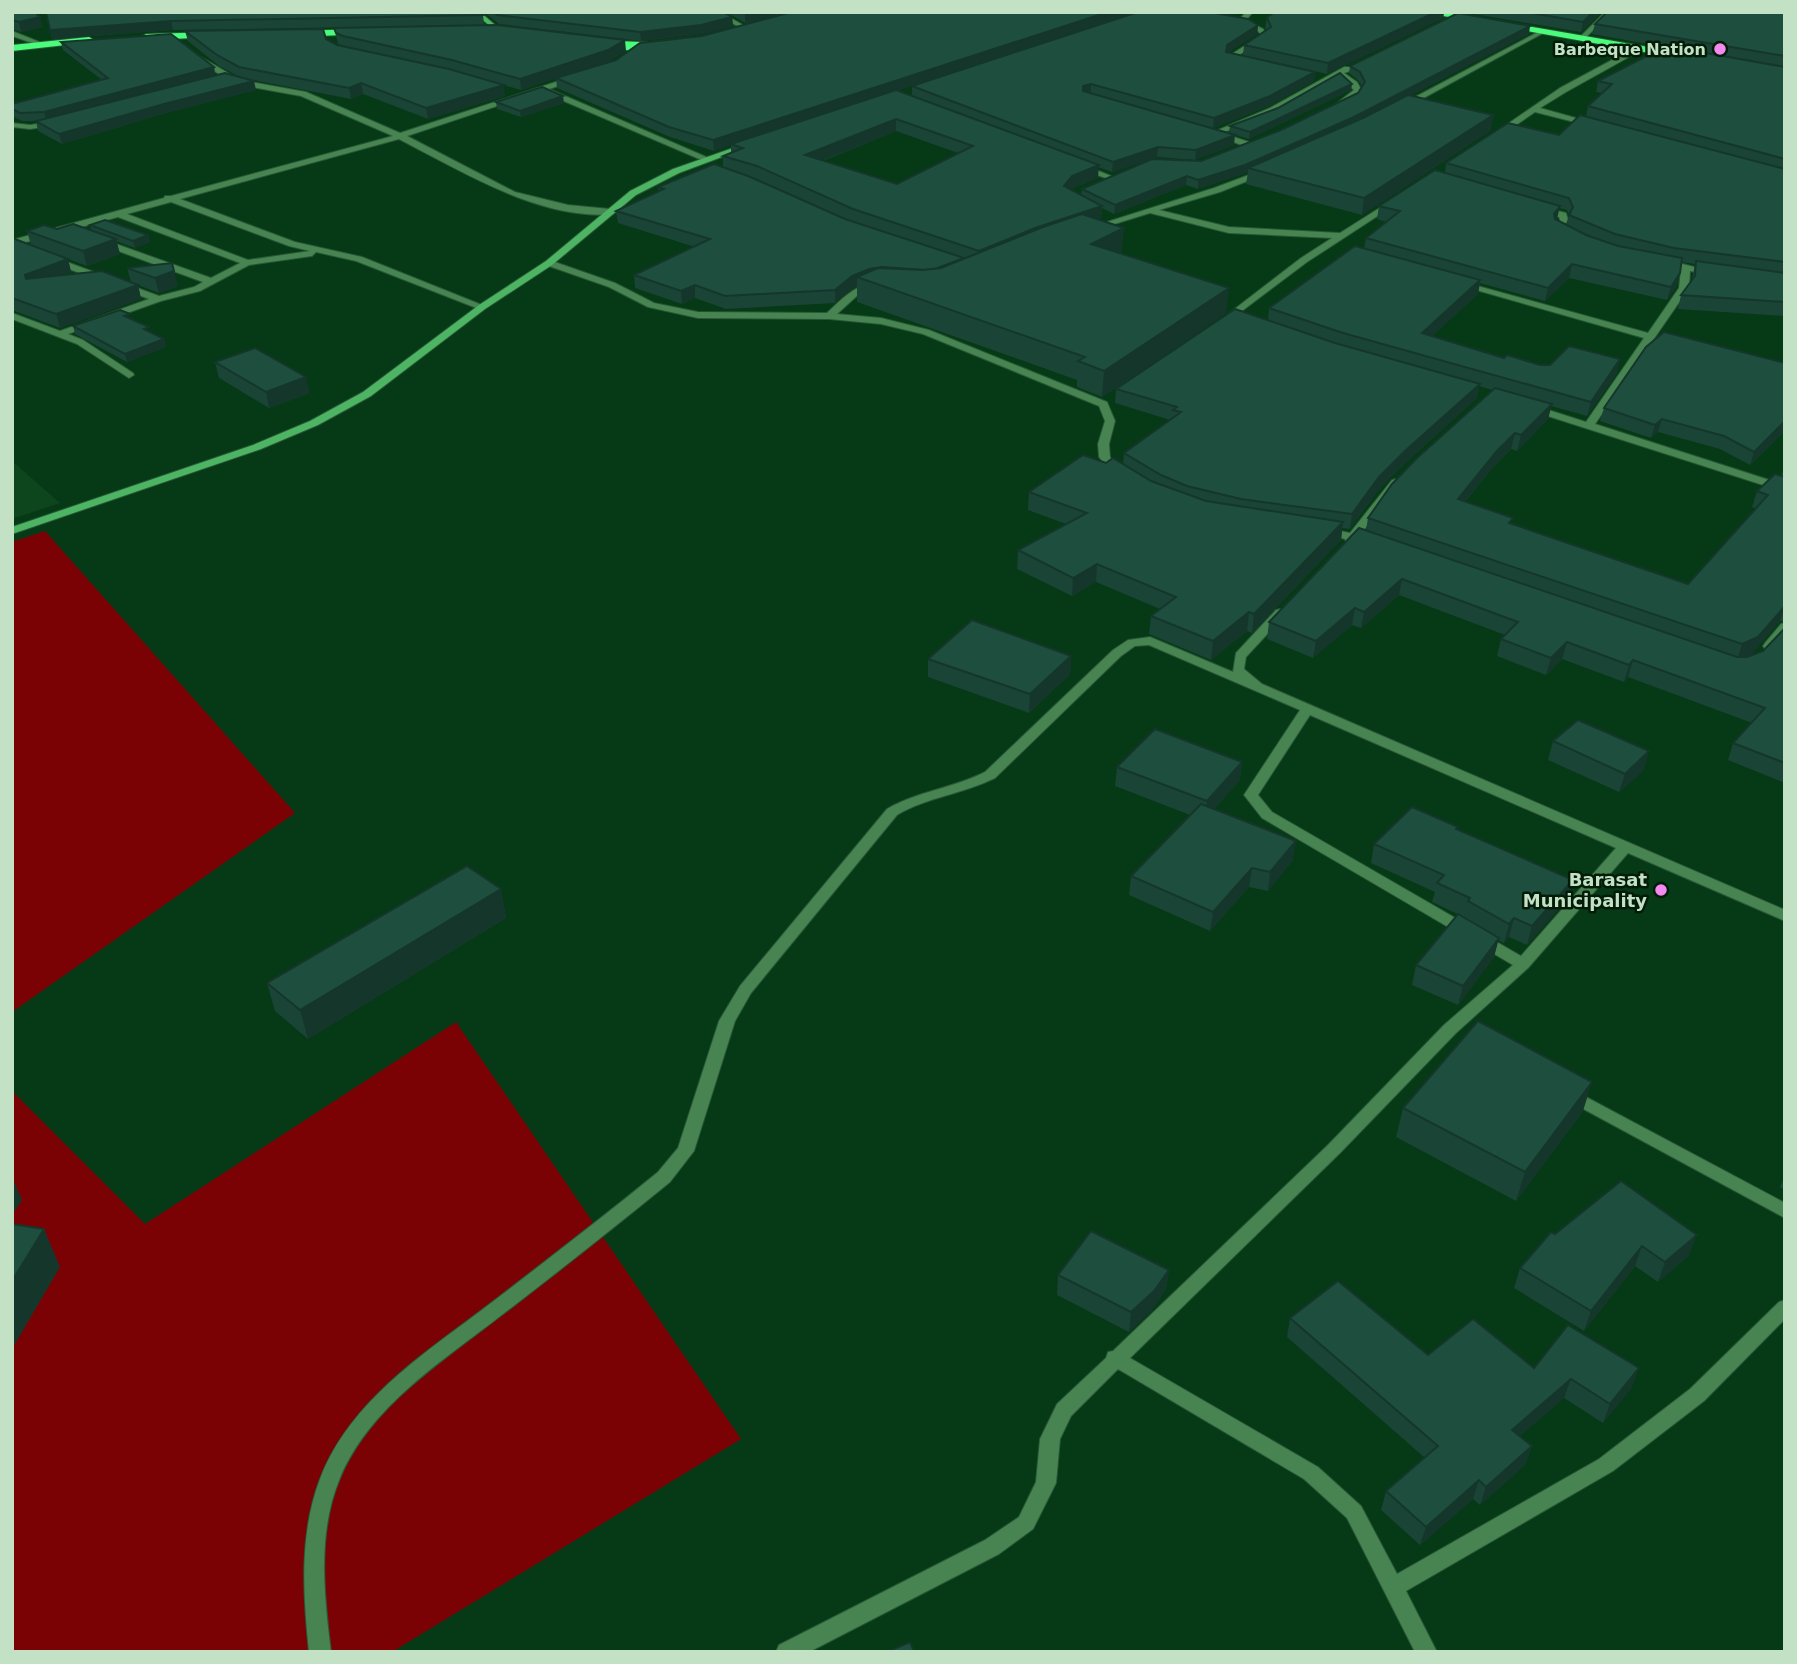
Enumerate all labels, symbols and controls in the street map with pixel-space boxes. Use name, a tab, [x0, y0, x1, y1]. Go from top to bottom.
place label: Barbeque Nation	[1554, 40, 1706, 59]
marker: Barbeque Nation	[1712, 41, 1728, 57]
place label: Barasat Municipality	[1523, 869, 1647, 911]
marker: Barasat Municipality	[1653, 882, 1669, 898]

